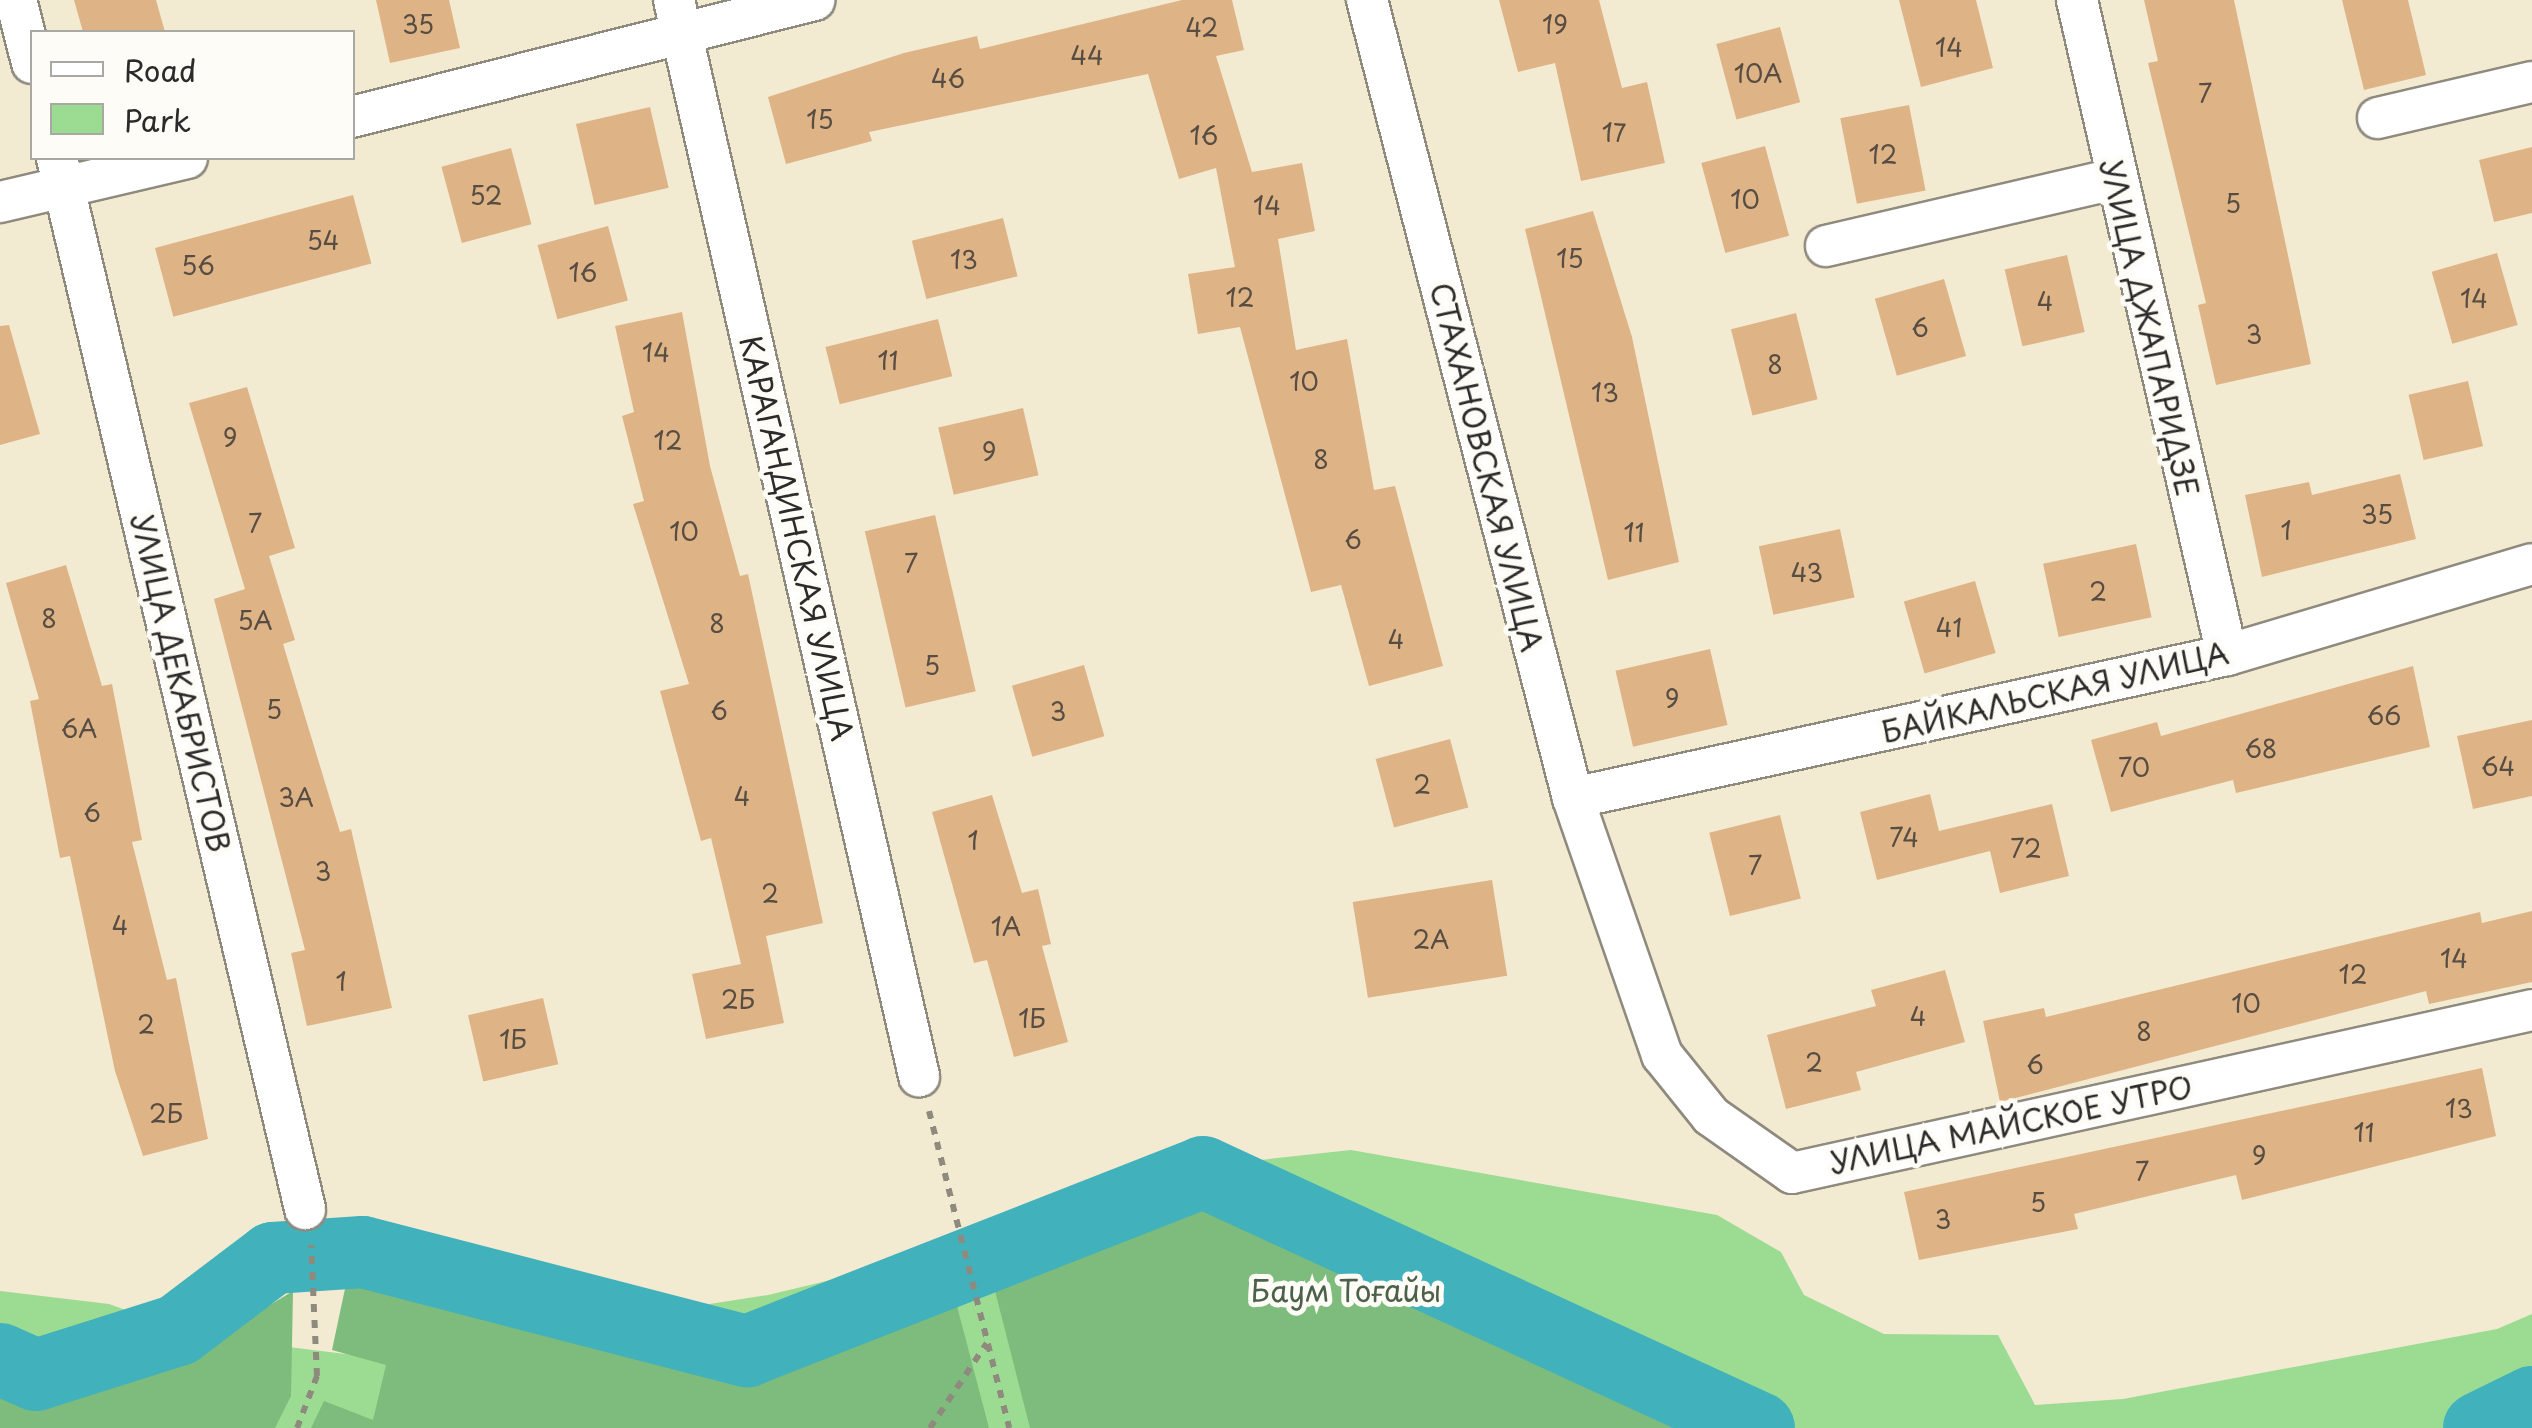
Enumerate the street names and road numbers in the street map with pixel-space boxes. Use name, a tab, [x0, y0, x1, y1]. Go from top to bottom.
street label: УЛИЦА ДЖАПАРИДЗЕ	[2094, 155, 2206, 501]
street label: СТАХАНОВСКАЯ УЛИЦА	[1424, 279, 1550, 655]
street label: КАРАГАНДИНСКАЯ УЛИЦА	[733, 332, 861, 744]
street label: УЛИЦА ДЕКАБРИСТОВ	[124, 509, 238, 857]
street label: БАЙКАЛЬСКАЯ УЛИЦА	[1878, 635, 2232, 749]
street label: УЛИЦА МАЙСКОЕ УТРО	[1824, 1067, 2198, 1181]

